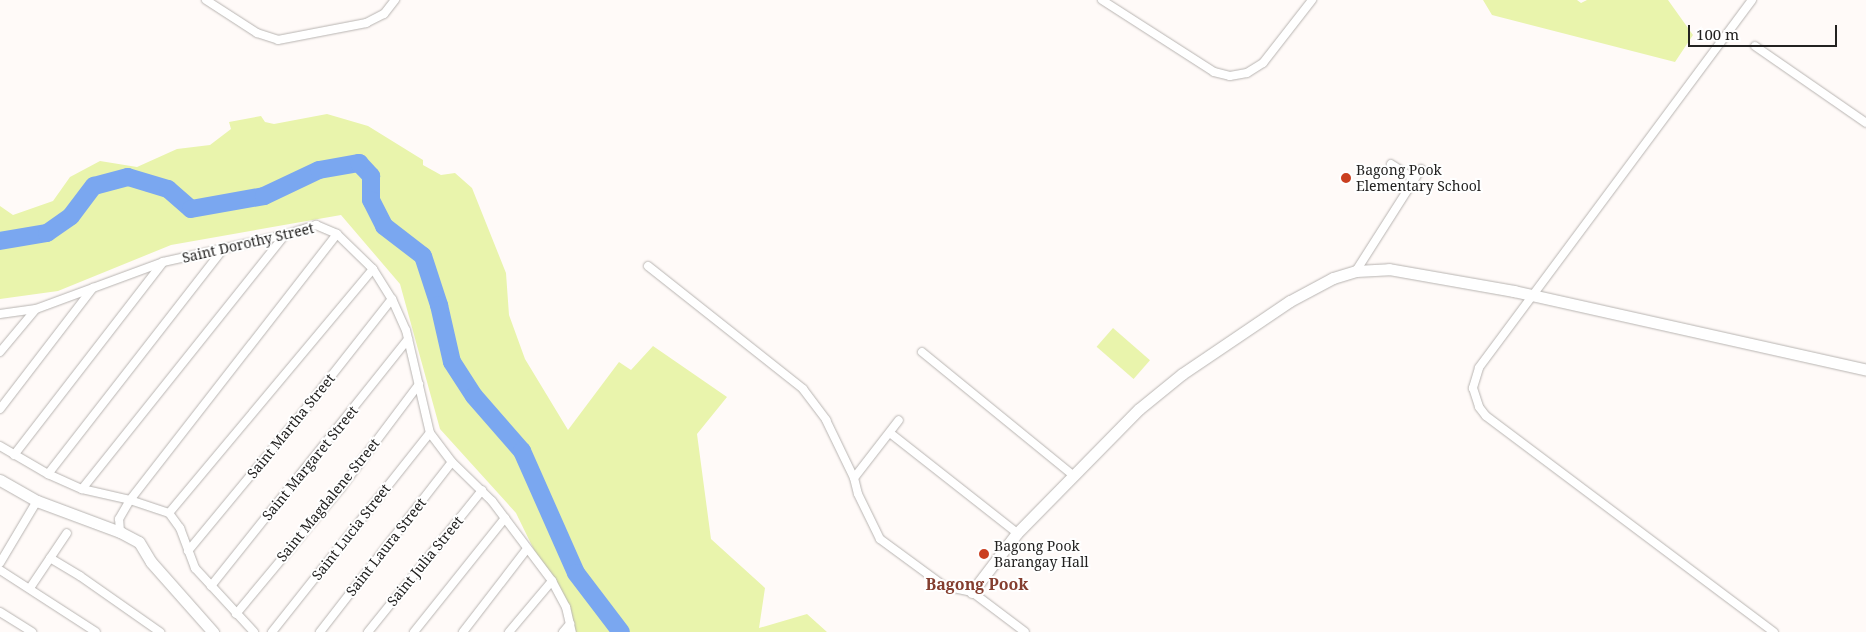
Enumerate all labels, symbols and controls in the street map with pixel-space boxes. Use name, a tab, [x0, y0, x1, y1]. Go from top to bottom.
scale bar	[1691, 15, 1840, 47]
text: 100 m	[1696, 24, 1739, 44]
place label: Bagong Pook Elementary School	[1356, 162, 1481, 194]
marker: Bagong Pook Elementary School	[1340, 172, 1352, 184]
street label: Saint Dorothy Street	[181, 220, 315, 266]
street label: Saint Martha Street	[244, 370, 338, 482]
street label: Saint Margaret Street	[259, 402, 361, 524]
street label: Saint Magdalene Street	[273, 435, 383, 565]
street label: Saint Lucia Street	[308, 481, 394, 583]
street label: Saint Laura Street	[342, 495, 430, 599]
street label: Saint Julia Street	[384, 513, 466, 609]
place label: Bagong Pook Barangay Hall	[994, 538, 1089, 570]
marker: Bagong Pook Barangay Hall	[978, 548, 990, 560]
district label: Bagong Pook	[926, 574, 1028, 594]

